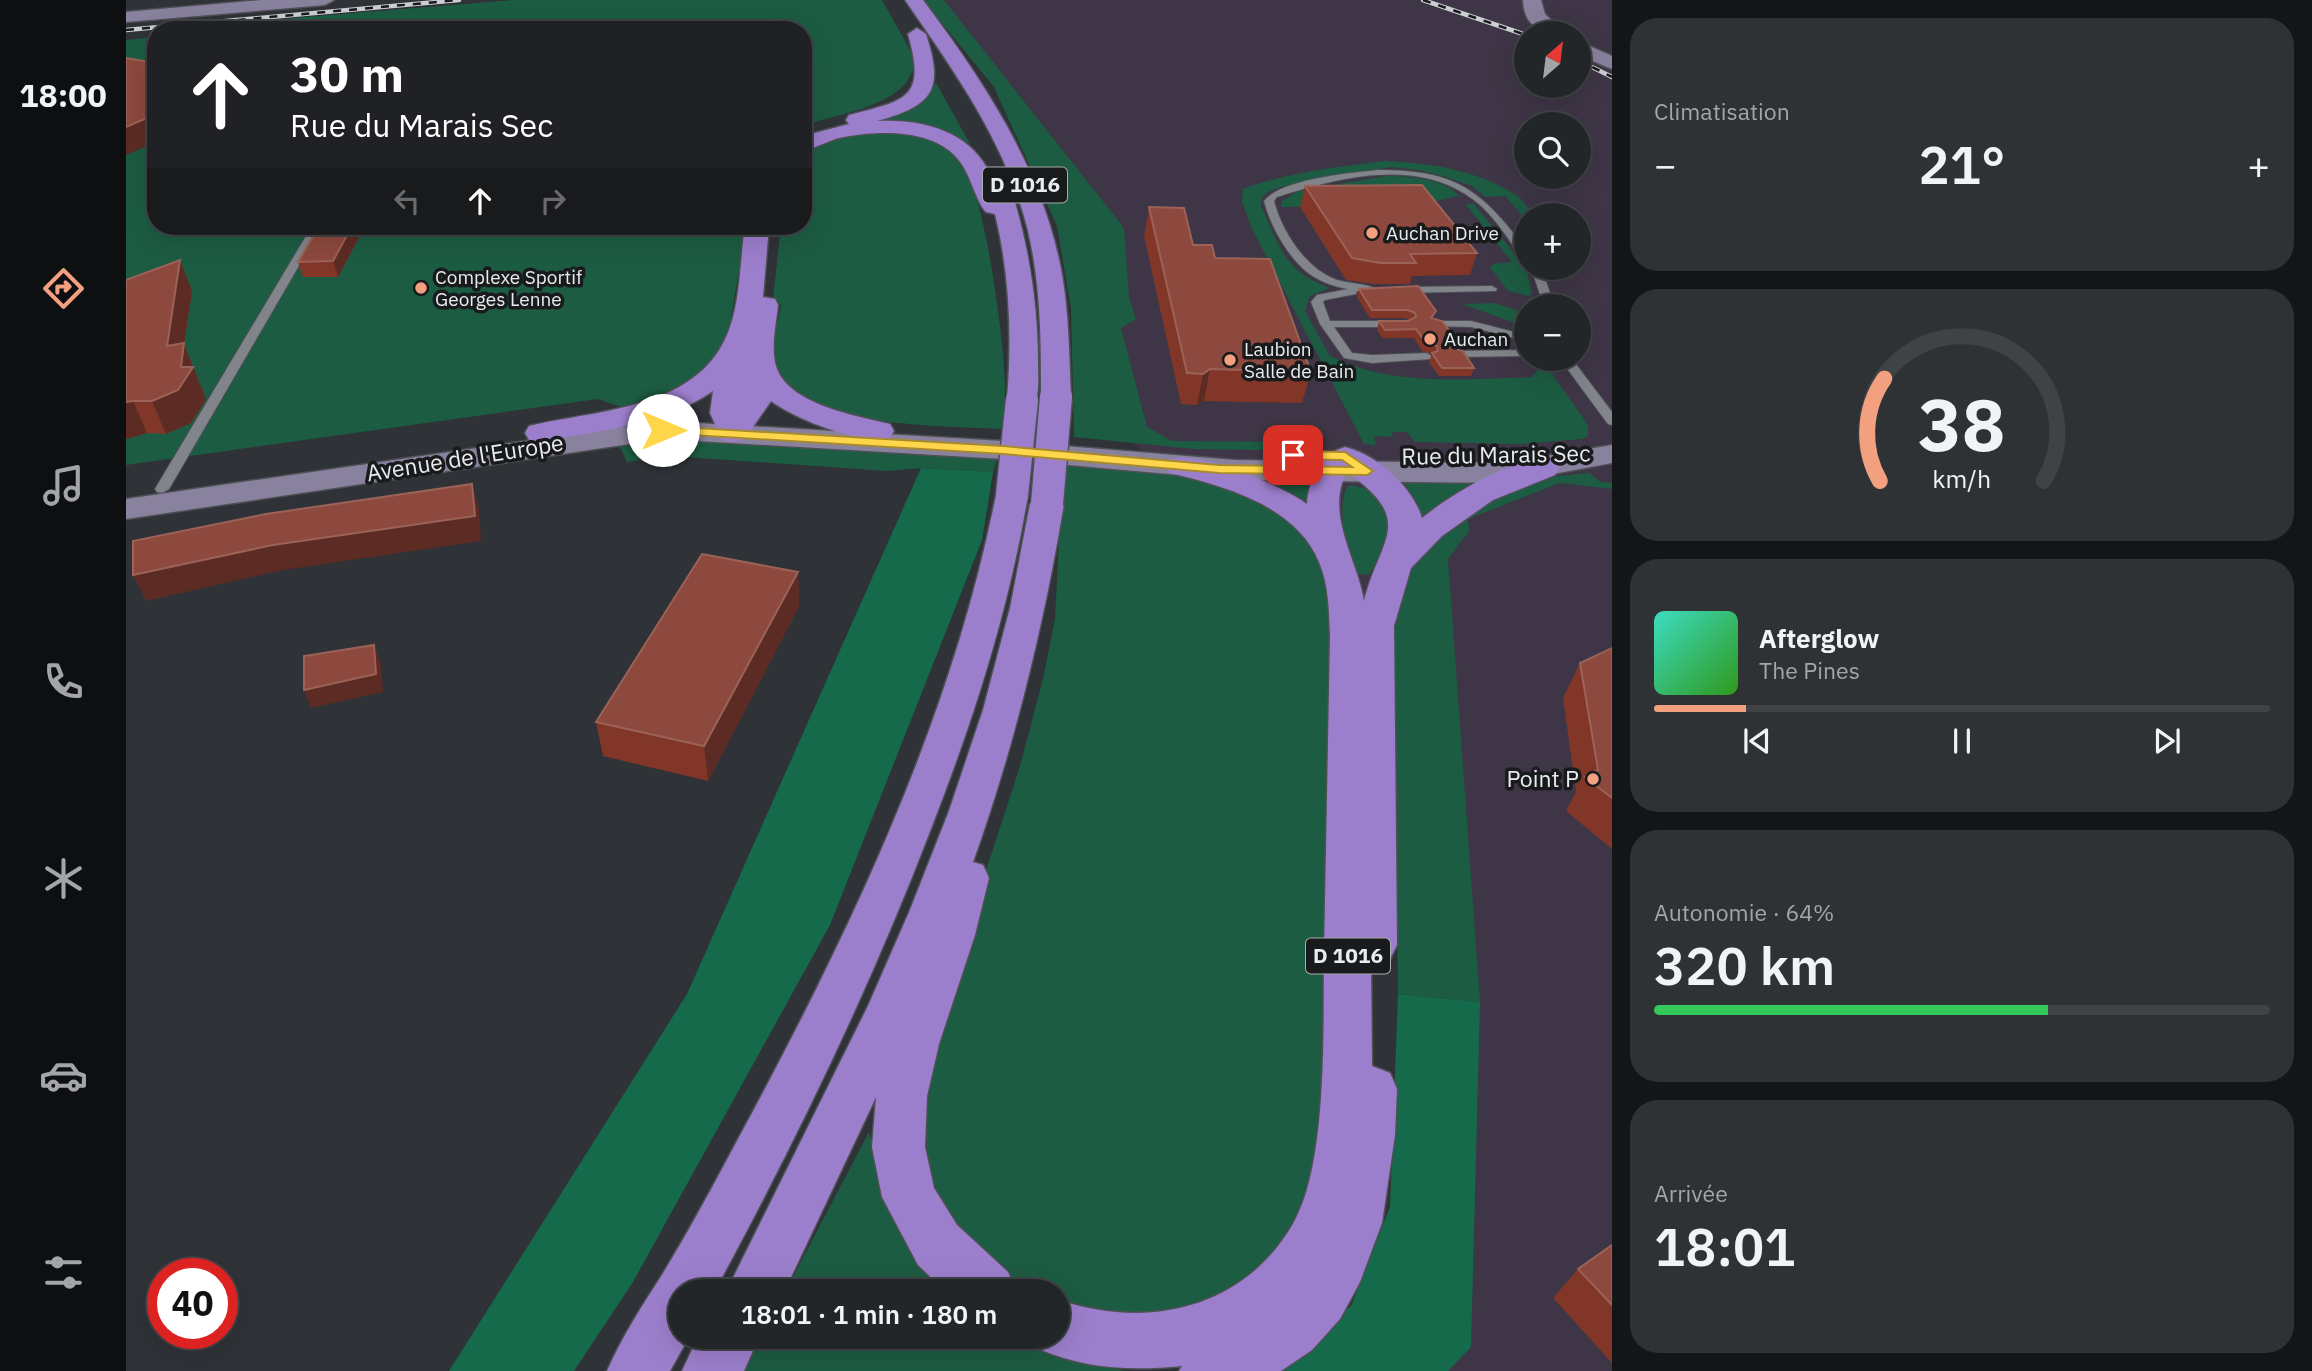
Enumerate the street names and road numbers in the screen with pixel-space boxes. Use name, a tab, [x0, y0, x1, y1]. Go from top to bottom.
road number: D 1016	[983, 168, 1067, 202]
street label: Avenue de l'Europe	[364, 427, 566, 487]
street label: Rue du Marais Sec	[1401, 437, 1591, 471]
road number: D 1016	[1306, 939, 1390, 974]

